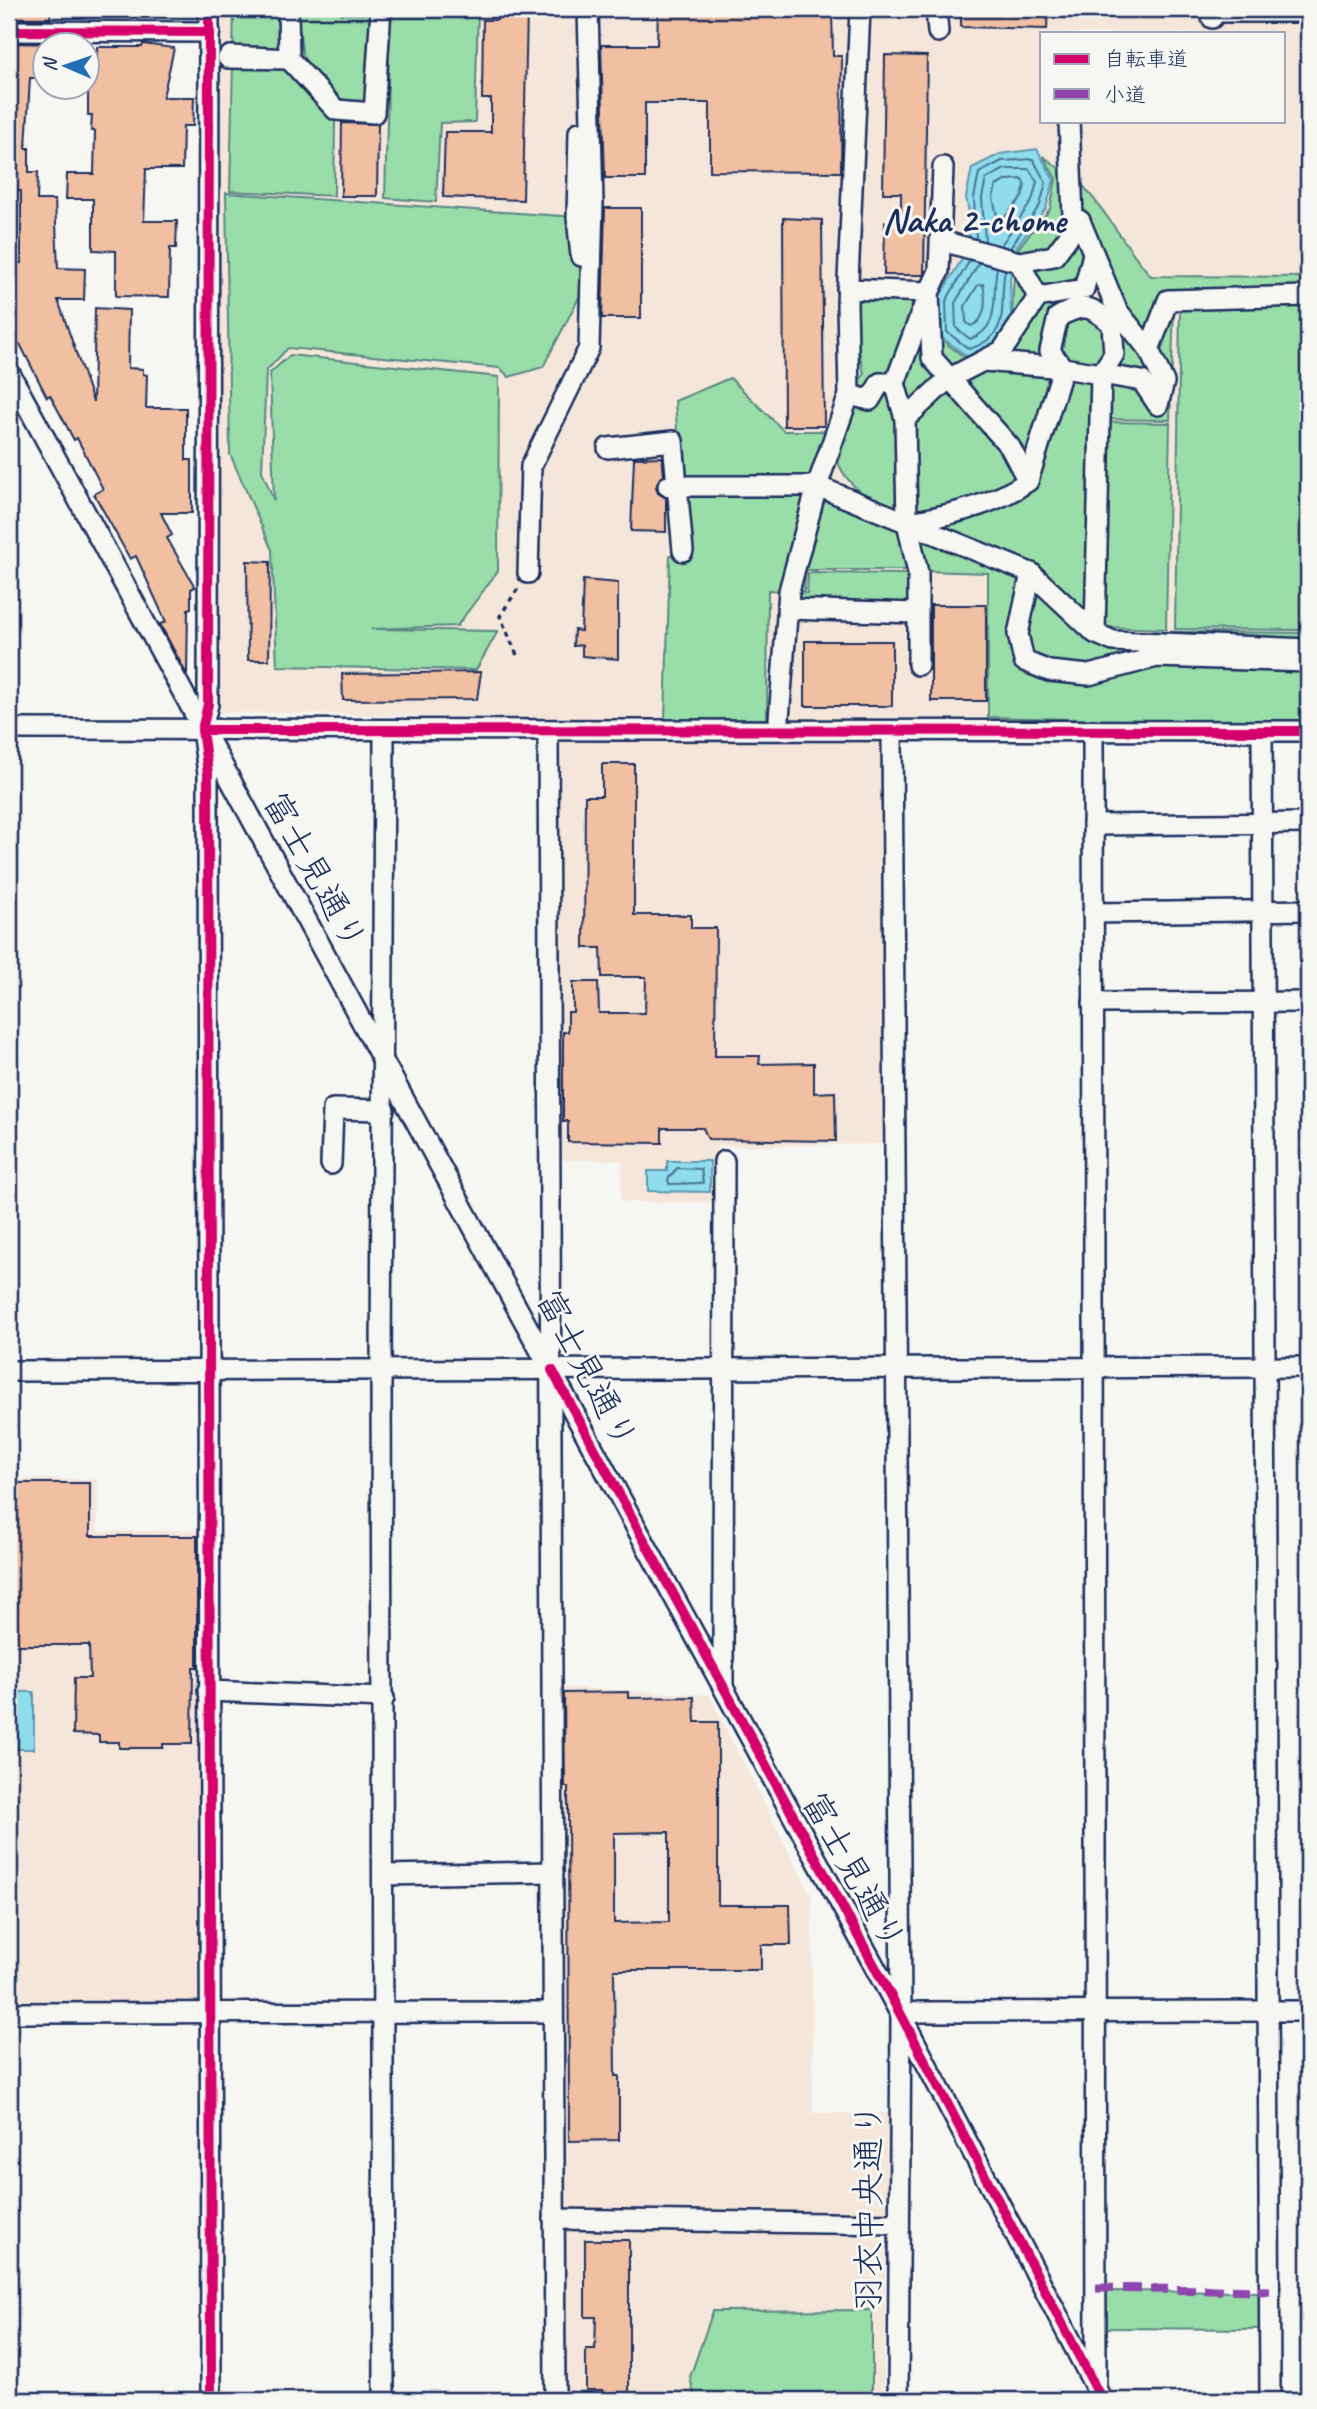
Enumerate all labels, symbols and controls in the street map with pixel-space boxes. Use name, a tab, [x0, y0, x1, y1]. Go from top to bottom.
north arrow	[32, 32, 102, 102]
legend	[1040, 32, 1286, 122]
text: 自転車道	[1104, 46, 1188, 72]
text: N	[38, 56, 62, 72]
text: 小道	[1104, 82, 1146, 108]
district label: Naka 2-chome	[882, 196, 1068, 243]
street label: 富士見通り	[253, 784, 377, 958]
street label: 富士見通り	[526, 1281, 648, 1457]
street label: 富士見通り	[792, 1784, 916, 1958]
street label: 羽衣中央通り	[846, 2102, 891, 2312]

